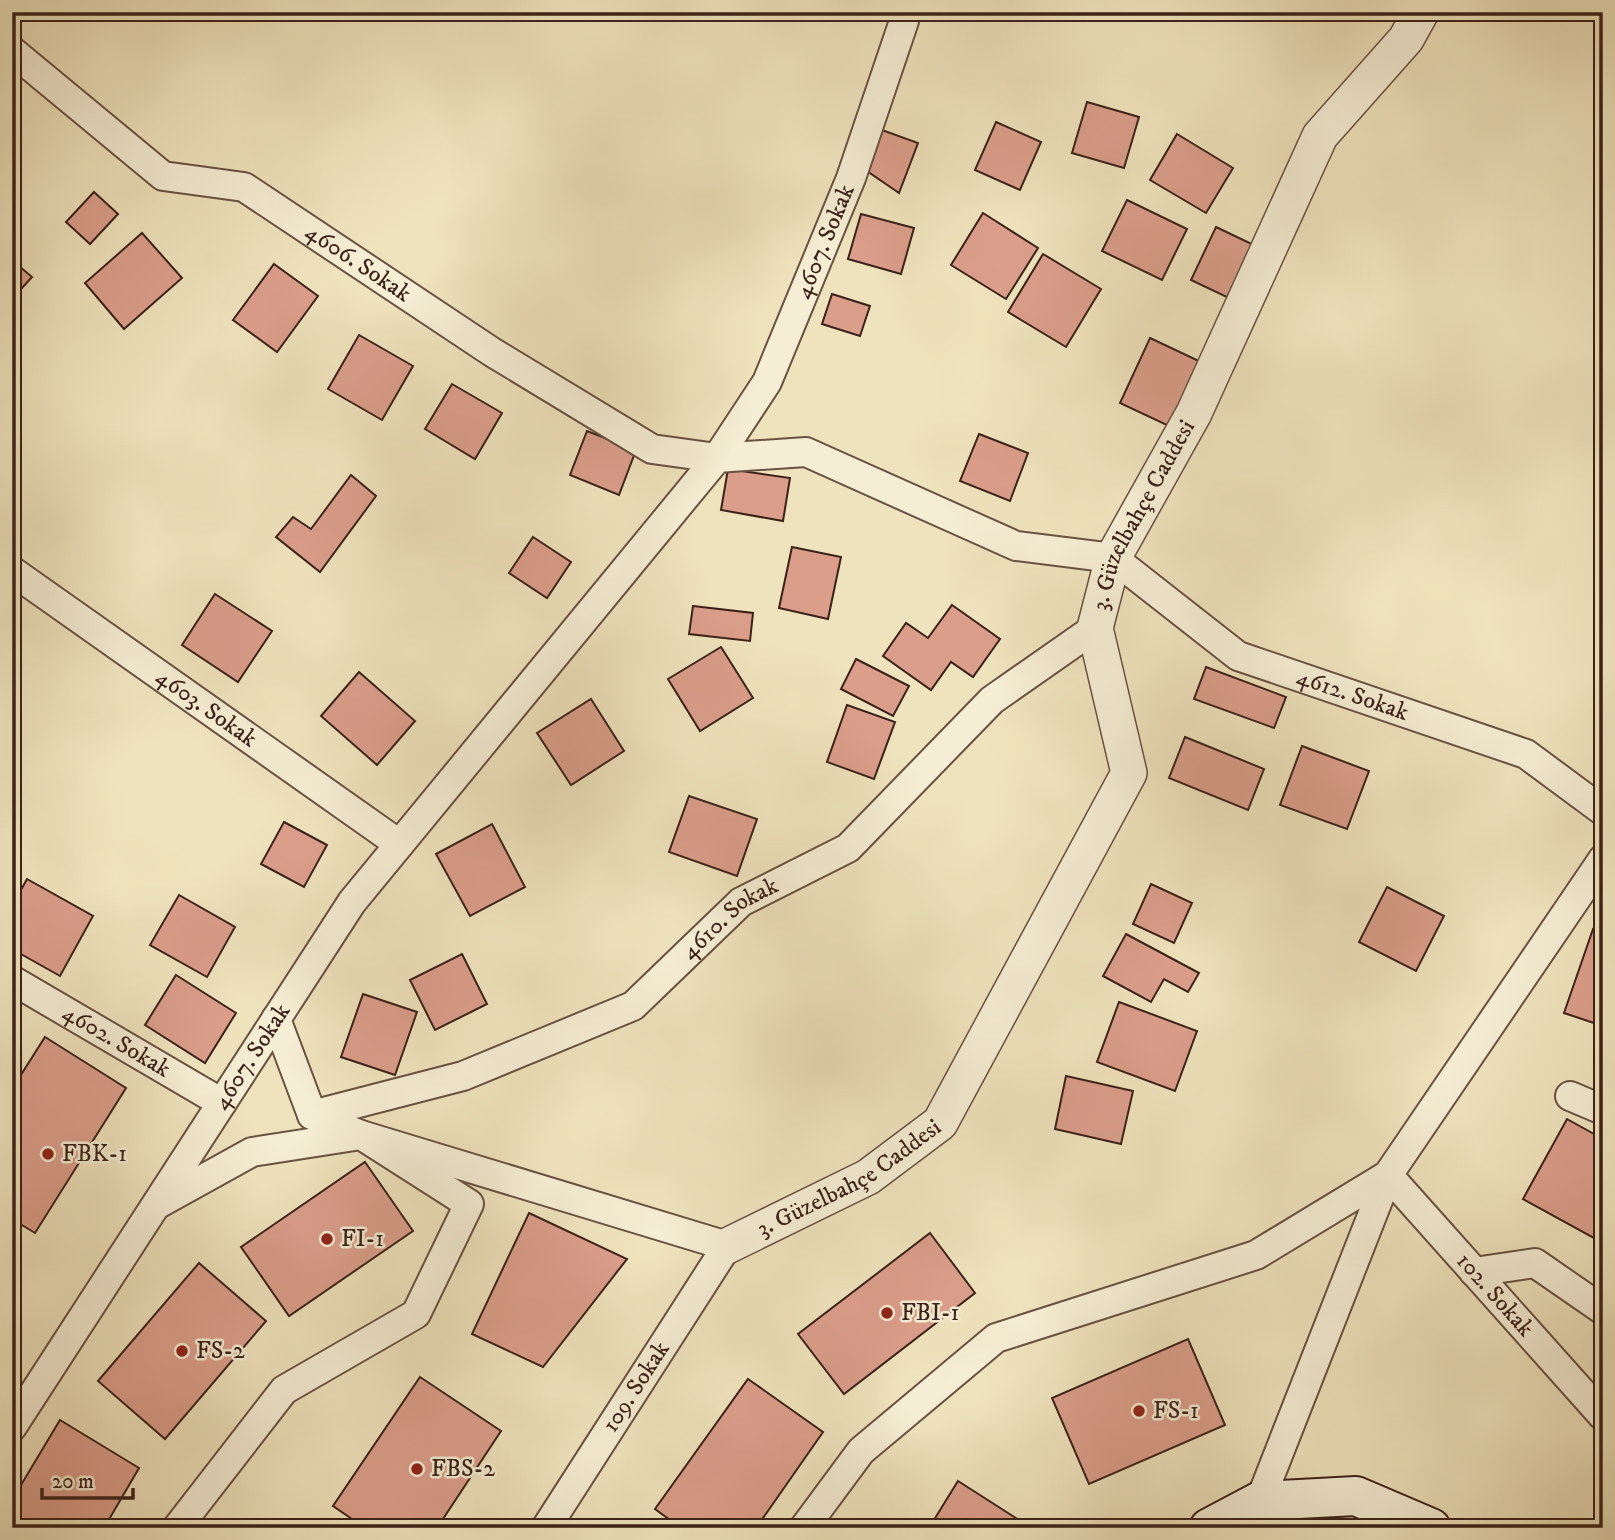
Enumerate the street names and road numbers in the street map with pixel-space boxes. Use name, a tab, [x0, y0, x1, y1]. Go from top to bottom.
street label: 4607. Sokak	[788, 180, 862, 303]
street label: 4606. Sokak	[300, 217, 417, 309]
street label: 3. Güzelbahçe Caddesi	[1085, 415, 1202, 614]
street label: 4603. Sokak	[150, 662, 263, 754]
street label: 4612. Sokak	[1293, 662, 1412, 728]
street label: 4610. Sokak	[675, 871, 783, 966]
street label: 4602. Sokak	[57, 998, 176, 1085]
street label: 4607. Sokak	[206, 998, 297, 1116]
street label: 3. Güzelbahçe Caddesi	[752, 1112, 947, 1244]
street label: 102. Sokak	[1450, 1247, 1541, 1343]
street label: 109. Sokak	[595, 1336, 677, 1438]

